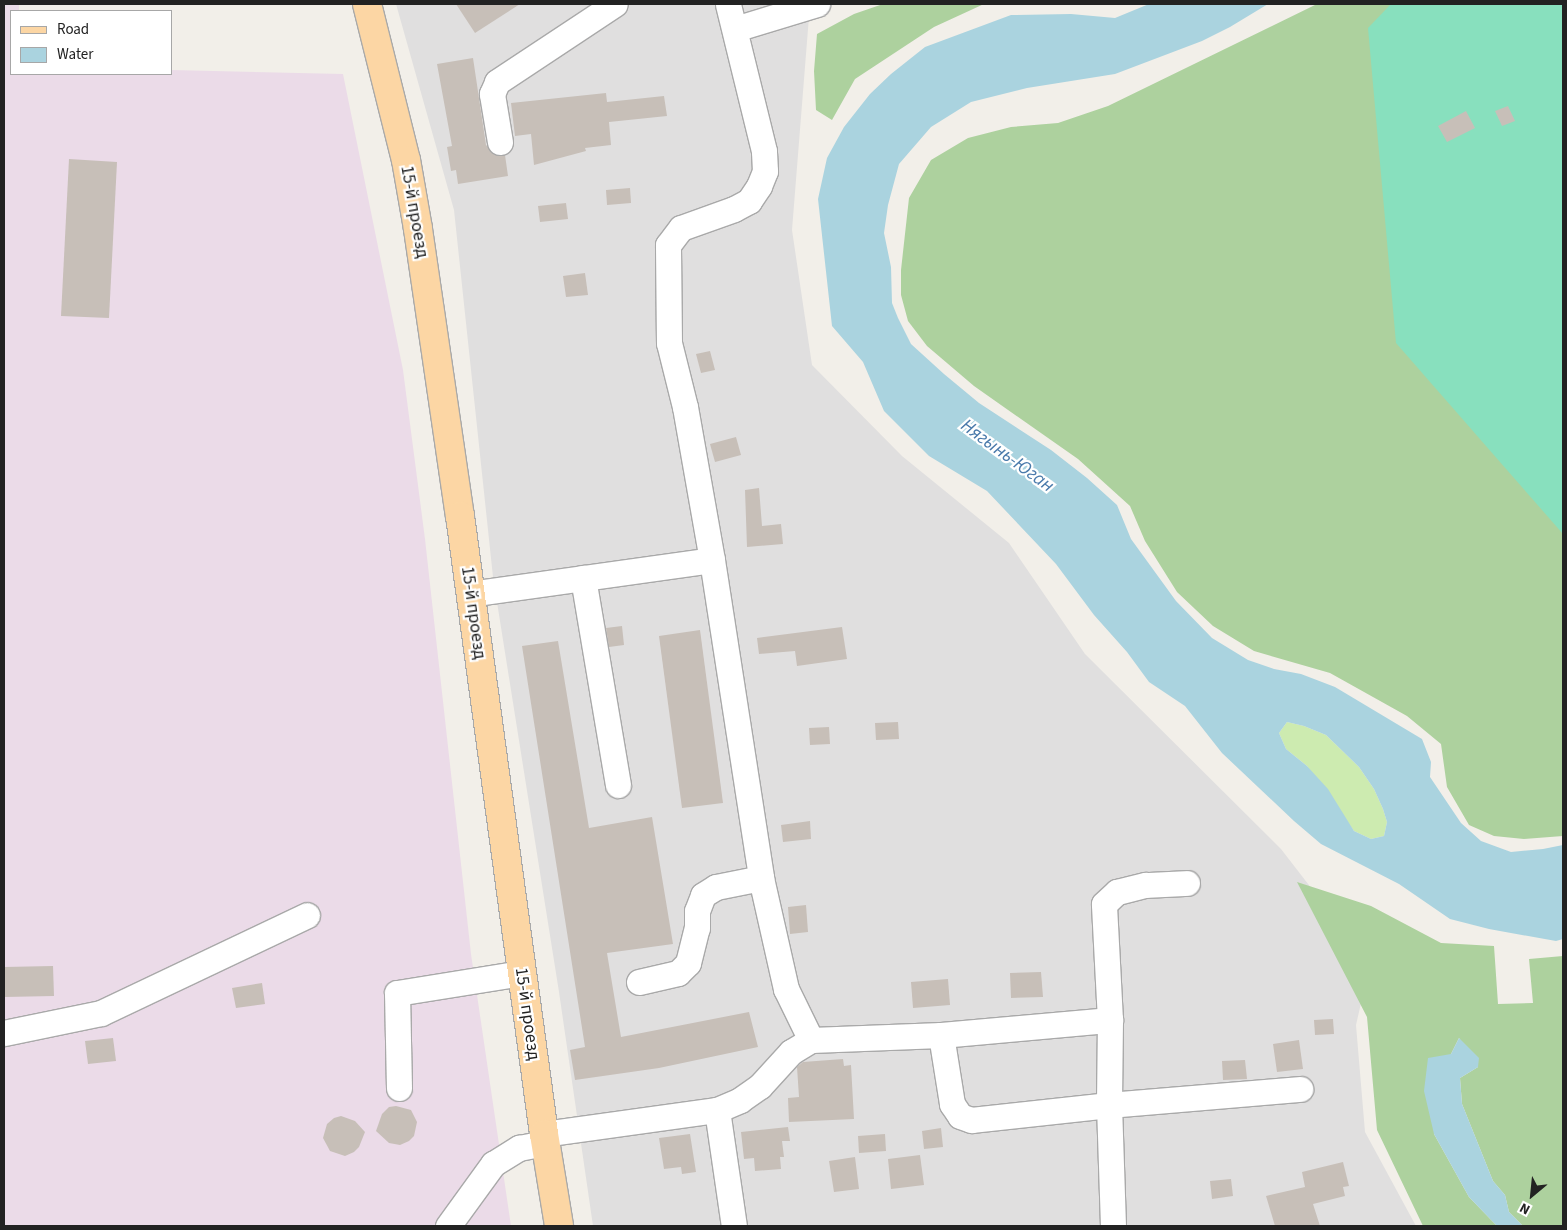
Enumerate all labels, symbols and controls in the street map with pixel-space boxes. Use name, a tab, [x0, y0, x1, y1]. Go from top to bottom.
legend	[10, 10, 172, 75]
text: Road	[57, 19, 89, 40]
text: Water	[57, 44, 93, 65]
street label: 15-й проезд	[395, 164, 433, 260]
water label: Нягынь-Юган	[956, 415, 1058, 497]
street label: 15-й проезд	[456, 565, 490, 661]
street label: 15-й проезд	[510, 966, 544, 1062]
north arrow	[1507, 1170, 1557, 1220]
text: N	[1516, 1197, 1534, 1219]

